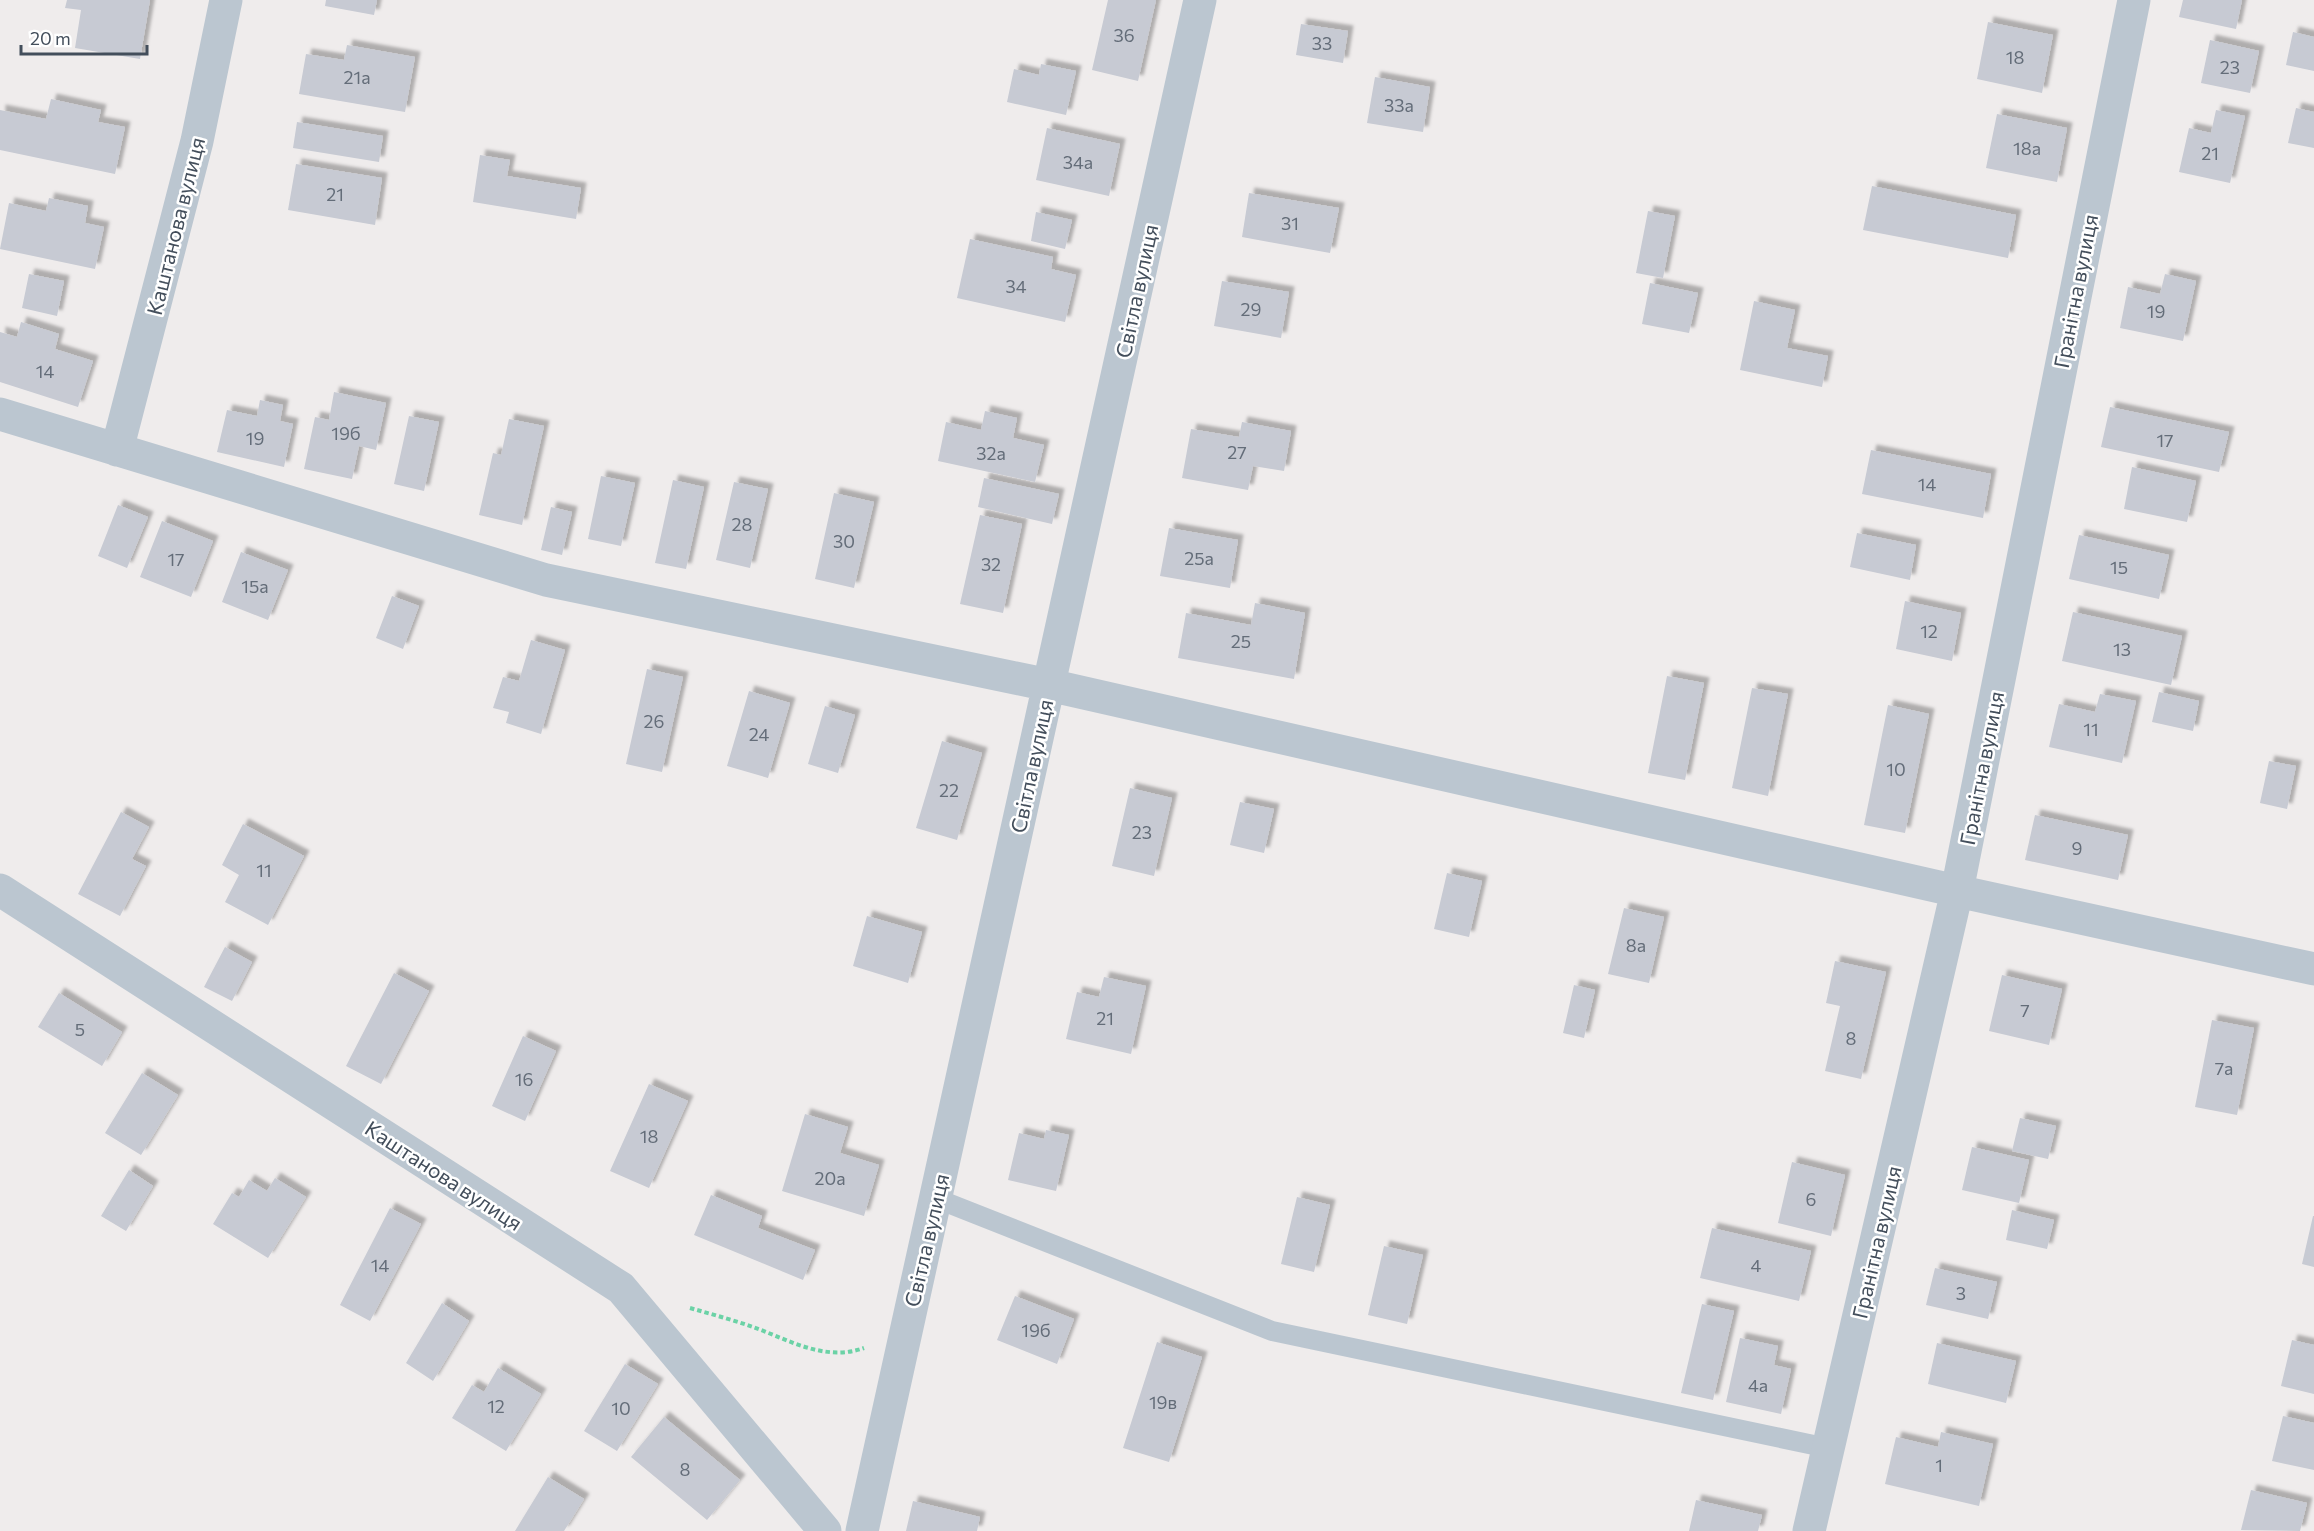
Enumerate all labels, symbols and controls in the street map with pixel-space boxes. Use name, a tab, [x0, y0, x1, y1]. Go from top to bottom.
scale bar	[21, 18, 147, 56]
house number: 36	[1113, 24, 1135, 46]
text: 20 m	[30, 27, 71, 49]
house number: 33	[1312, 32, 1332, 54]
house number: 18	[2006, 46, 2024, 68]
house number: 23	[2220, 56, 2240, 78]
house number: 21а	[343, 66, 371, 88]
house number: 33а	[1384, 94, 1414, 116]
street label: Каштанова вулиця	[141, 134, 209, 318]
house number: 18а	[2013, 137, 2041, 159]
house number: 21	[2201, 142, 2219, 164]
house number: 34а	[1063, 151, 1093, 173]
house number: 21	[326, 183, 344, 205]
house number: 31	[1281, 212, 1299, 234]
street label: Гранітна вулиця	[2048, 212, 2102, 370]
street label: Світла вулиця	[1110, 222, 1162, 360]
house number: 34	[1005, 275, 1027, 297]
house number: 29	[1241, 298, 1261, 320]
house number: 19	[2147, 300, 2165, 322]
house number: 14	[36, 360, 54, 382]
house number: 19б	[331, 422, 361, 444]
house number: 19	[246, 427, 264, 449]
house number: 17	[2156, 429, 2174, 451]
house number: 27	[1227, 441, 1247, 463]
house number: 32а	[976, 442, 1006, 464]
house number: 14	[1918, 473, 1936, 495]
house number: 28	[732, 513, 753, 535]
house number: 30	[833, 530, 855, 552]
house number: 25а	[1184, 547, 1214, 569]
house number: 17	[167, 548, 185, 570]
house number: 32	[981, 553, 1001, 575]
house number: 15	[2110, 556, 2128, 578]
house number: 15а	[241, 575, 269, 597]
house number: 12	[1920, 620, 1938, 642]
house number: 25	[1231, 630, 1251, 652]
house number: 13	[2113, 638, 2131, 660]
street label: Гранітна вулиця	[1954, 689, 2008, 847]
street label: Світла вулиця	[1005, 697, 1057, 835]
house number: 26	[644, 710, 664, 732]
house number: 11	[2083, 718, 2099, 740]
house number: 24	[749, 723, 769, 745]
house number: 10	[1886, 758, 1906, 780]
house number: 22	[939, 779, 959, 801]
house number: 23	[1132, 821, 1152, 843]
house number: 9	[2072, 837, 2082, 859]
house number: 11	[256, 859, 272, 881]
house number: 8а	[1626, 934, 1646, 956]
house number: 7	[2020, 999, 2030, 1021]
house number: 21	[1096, 1007, 1114, 1029]
house number: 5	[75, 1018, 85, 1040]
house number: 8	[1846, 1027, 1857, 1049]
house number: 7а	[2215, 1057, 2233, 1079]
house number: 16	[515, 1068, 533, 1090]
street label: Каштанова вулиця	[361, 1115, 527, 1235]
house number: 18	[640, 1125, 658, 1147]
street label: Гранітна вулиця	[1846, 1163, 1906, 1321]
house number: 20а	[814, 1167, 846, 1189]
street label: Світла вулиця	[899, 1171, 953, 1309]
house number: 6	[1806, 1188, 1816, 1210]
house number: 14	[371, 1254, 389, 1276]
house number: 4	[1751, 1254, 1762, 1276]
house number: 3	[1956, 1282, 1966, 1304]
house number: 19б	[1021, 1319, 1051, 1341]
house number: 4а	[1748, 1374, 1768, 1396]
house number: 19в	[1149, 1391, 1177, 1413]
house number: 12	[487, 1395, 505, 1417]
house number: 10	[611, 1397, 631, 1419]
house number: 1	[1935, 1454, 1943, 1476]
house number: 8	[680, 1458, 691, 1480]

